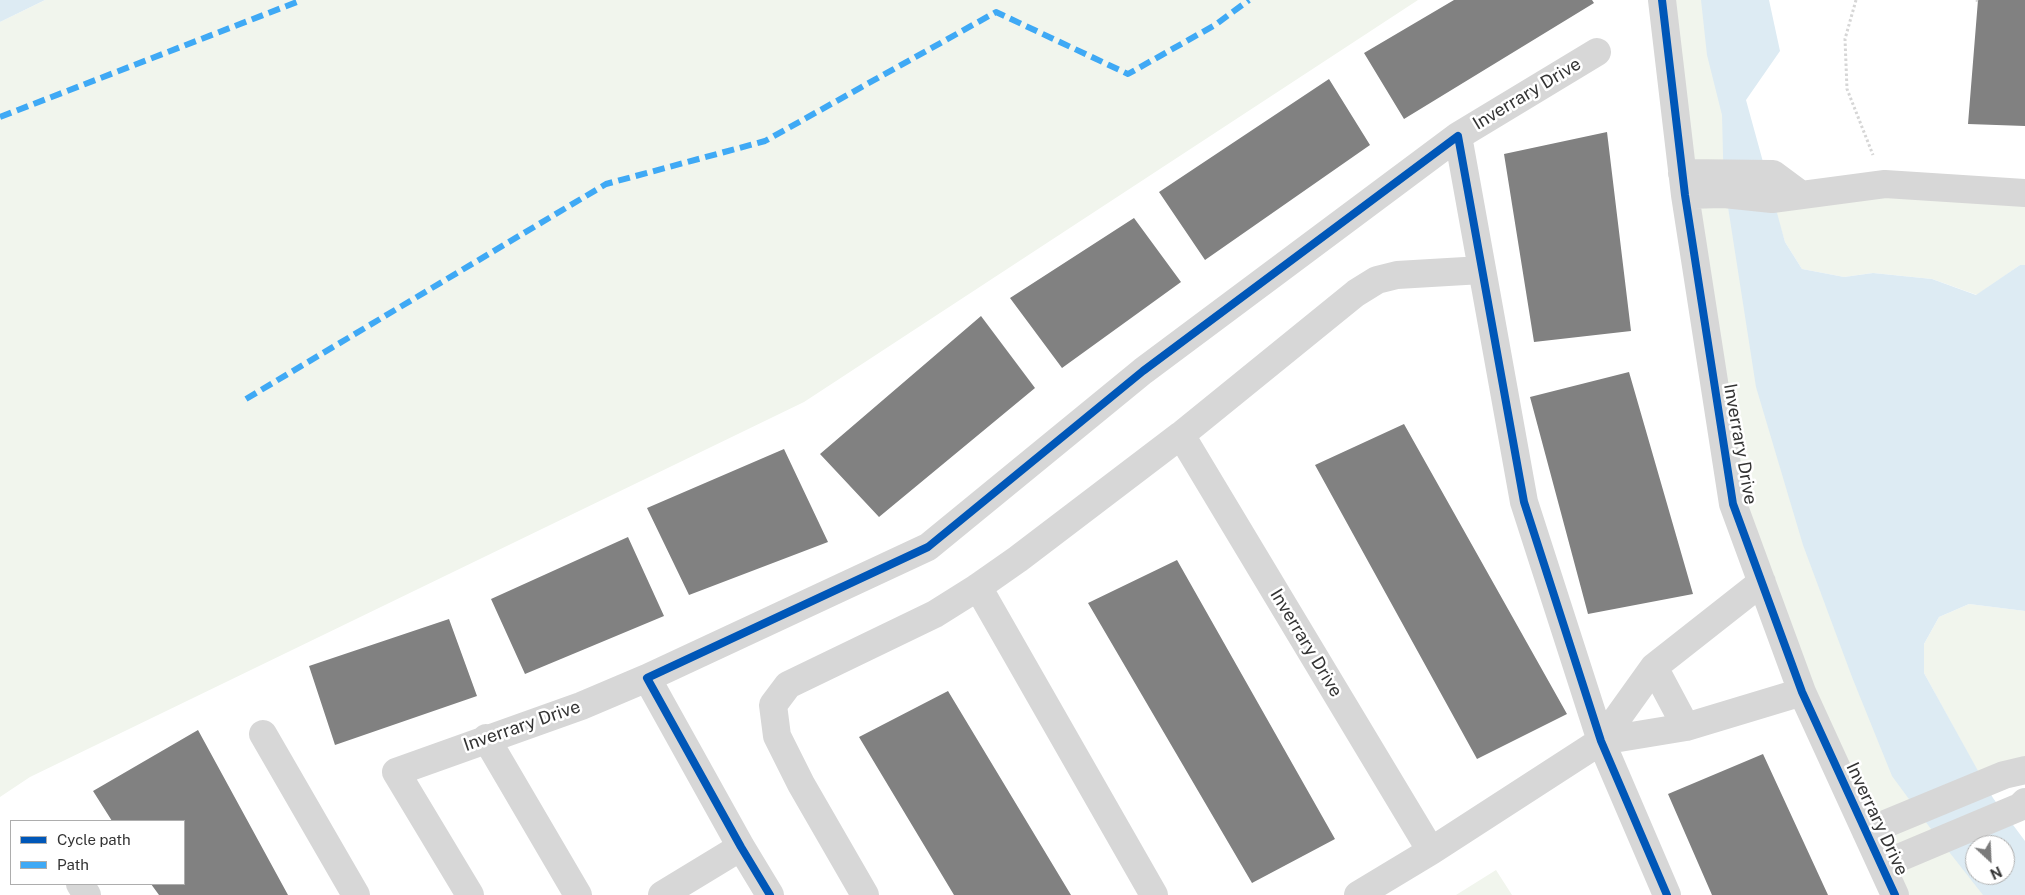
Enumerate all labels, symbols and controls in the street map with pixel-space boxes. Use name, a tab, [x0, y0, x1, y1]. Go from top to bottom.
street label: Inverrary Drive	[1469, 53, 1585, 135]
street label: Inverrary Drive	[1719, 382, 1761, 506]
street label: Inverrary Drive	[1265, 585, 1347, 701]
street label: Inverrary Drive	[461, 696, 583, 756]
street label: Inverrary Drive	[1841, 759, 1913, 879]
legend	[10, 820, 185, 885]
text: Cycle path	[57, 831, 131, 848]
north arrow	[1965, 835, 2015, 885]
text: Path	[57, 856, 89, 873]
text: N	[1988, 863, 2004, 882]

